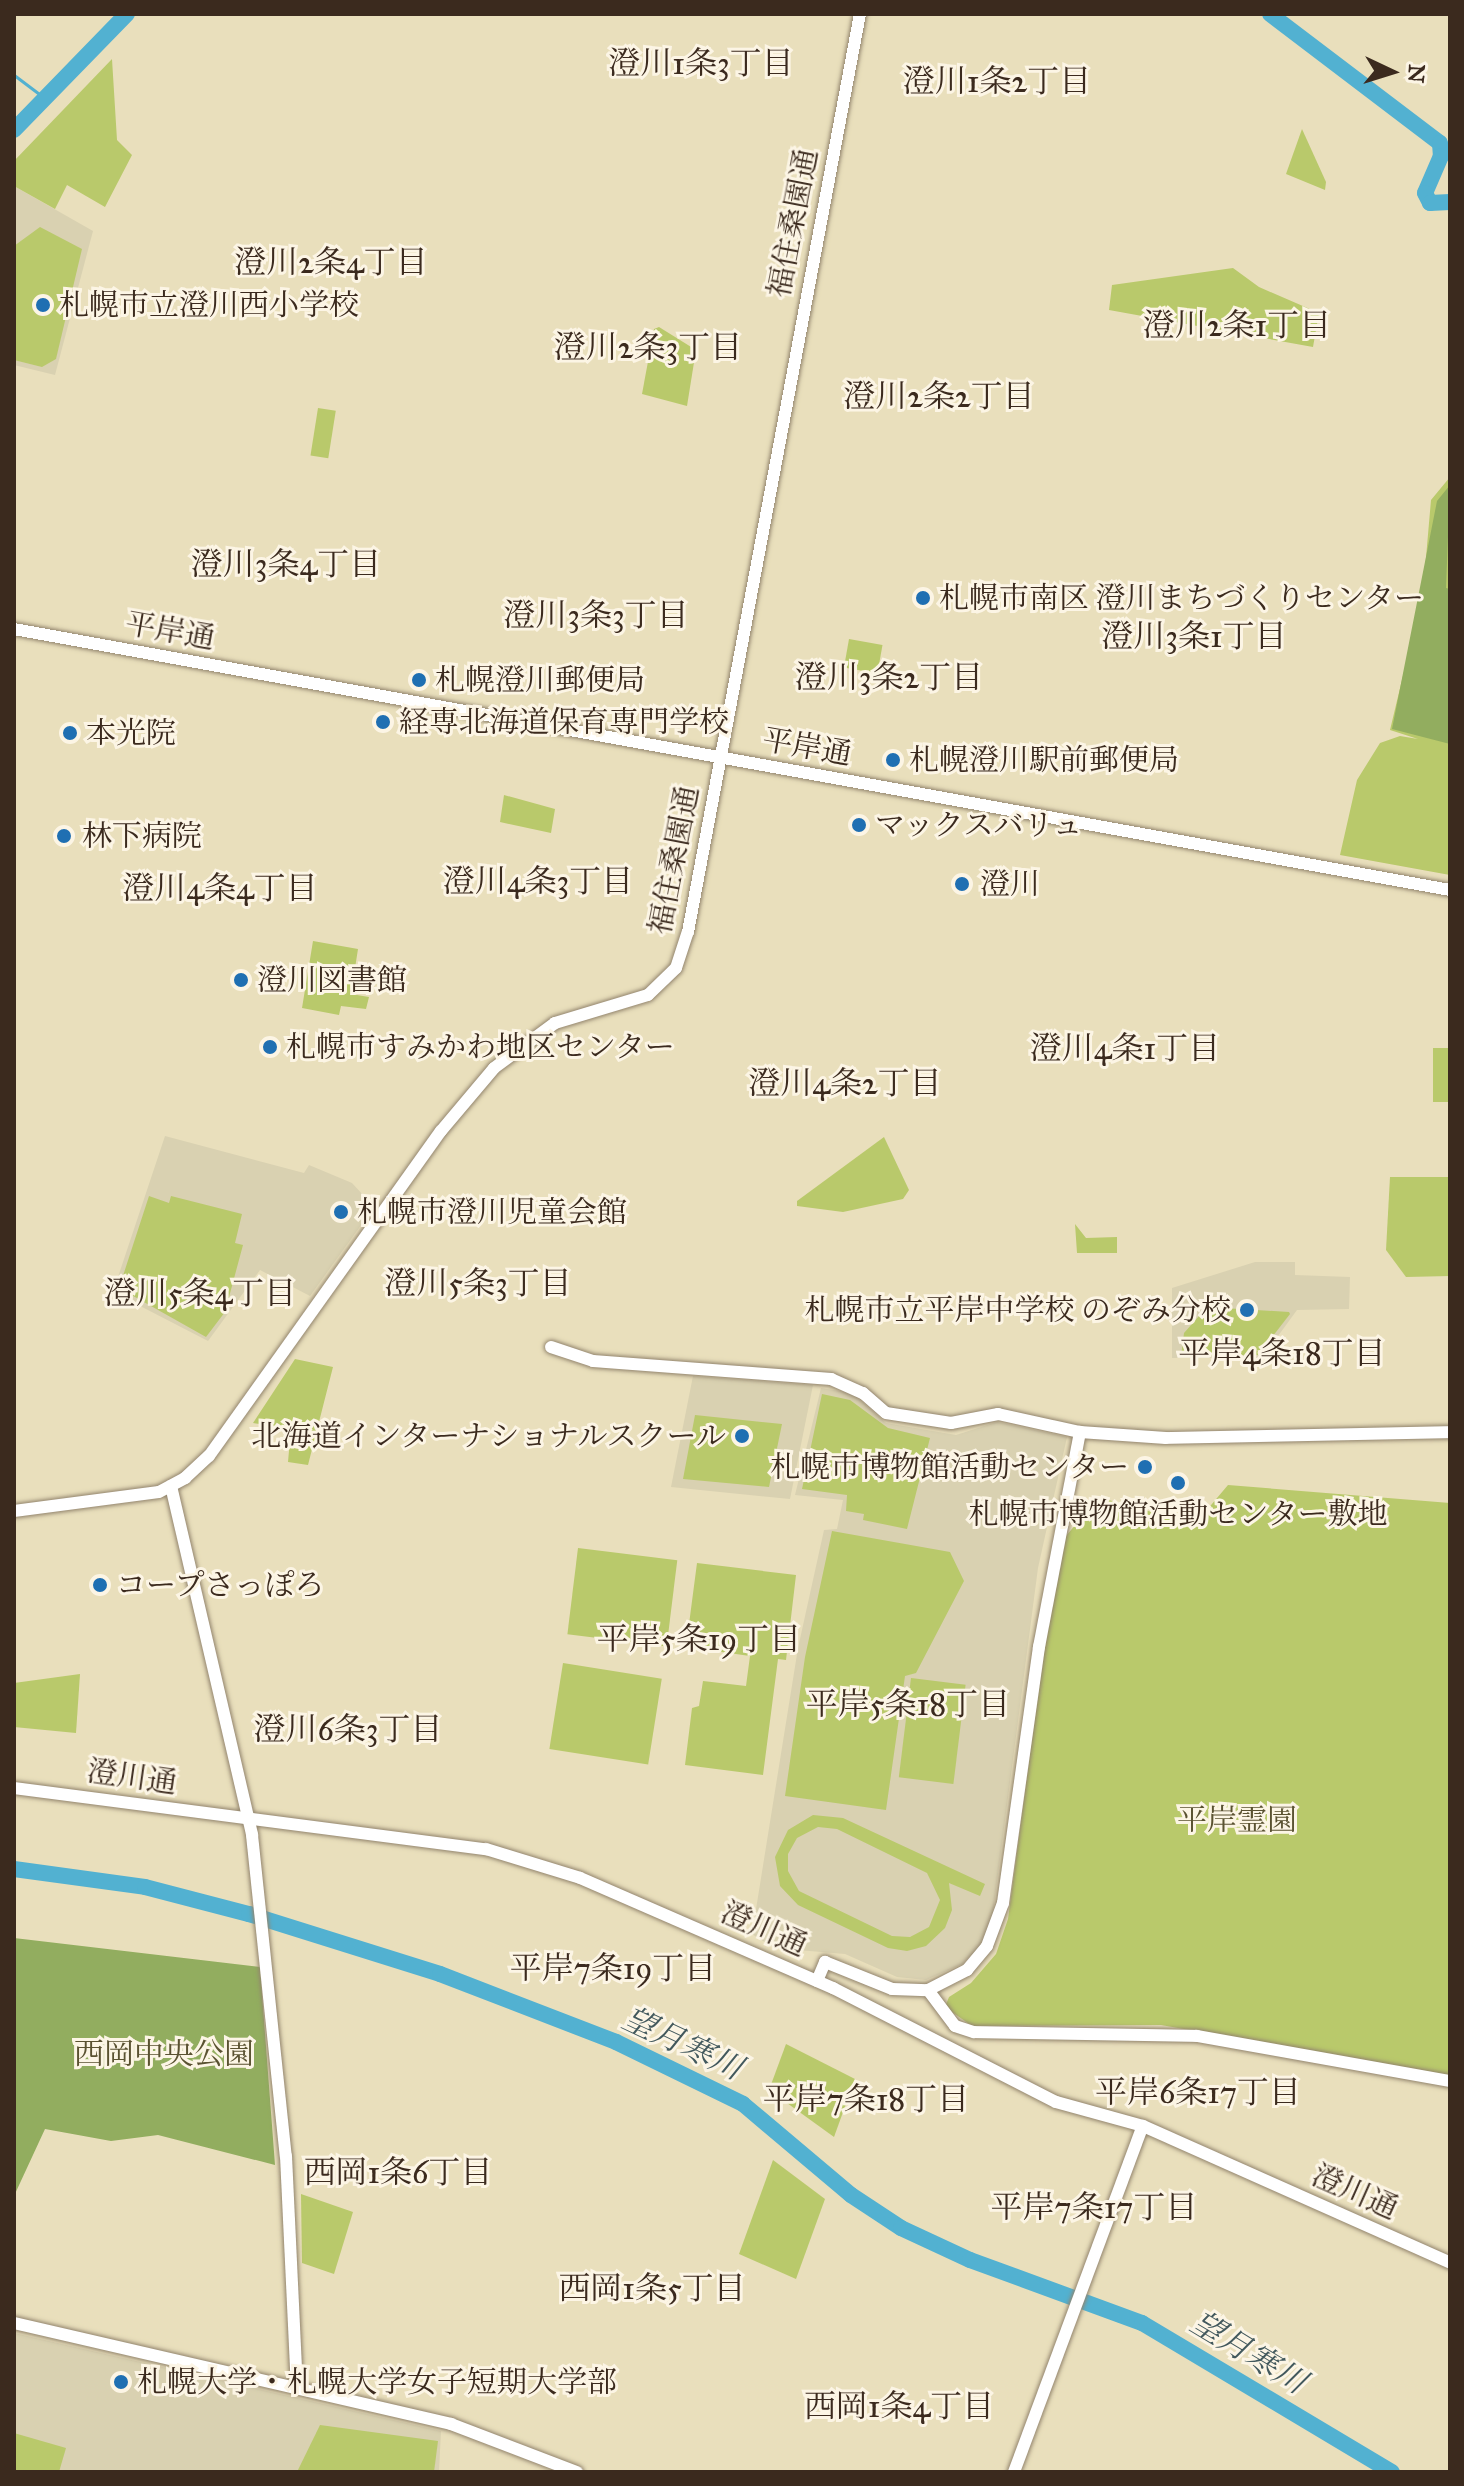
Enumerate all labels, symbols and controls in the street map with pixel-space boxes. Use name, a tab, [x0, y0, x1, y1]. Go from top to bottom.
north arrow	[1352, 32, 1432, 112]
district label: 澄川1条3丁目	[608, 45, 794, 83]
district label: 澄川1条2丁目	[903, 63, 1091, 101]
text: N	[1402, 63, 1431, 84]
street label: 福住桑園通	[761, 146, 825, 300]
district label: 澄川2条4丁目	[234, 244, 428, 282]
place label: 札幌市立澄川西小学校	[59, 287, 359, 323]
marker: 札幌市立澄川西小学校	[34, 296, 52, 314]
district label: 澄川2条1丁目	[1143, 307, 1331, 345]
district label: 澄川2条3丁目	[554, 329, 742, 367]
district label: 澄川2条2丁目	[843, 378, 1035, 416]
district label: 澄川3条4丁目	[191, 546, 381, 584]
place label: 札幌市南区 澄川まちづくりセンター	[939, 580, 1425, 616]
marker: 札幌市南区 澄川まちづくりセンター	[914, 589, 932, 607]
district label: 澄川3条3丁目	[503, 597, 689, 635]
street label: 平岸通	[123, 605, 217, 657]
district label: 澄川3条1丁目	[1101, 618, 1287, 656]
district label: 澄川3条2丁目	[795, 659, 983, 697]
place label: 札幌澄川郵便局	[435, 662, 645, 698]
marker: 札幌澄川郵便局	[410, 671, 428, 689]
place label: 経専北海道保育専門学校	[399, 704, 729, 740]
marker: 経専北海道保育専門学校	[374, 713, 392, 731]
place label: 本光院	[86, 715, 176, 751]
street label: 平岸通	[760, 721, 854, 773]
marker: 本光院	[61, 724, 79, 742]
place label: 札幌澄川駅前郵便局	[909, 742, 1179, 778]
marker: 札幌澄川駅前郵便局	[884, 751, 902, 769]
street label: 福住桑園通	[642, 783, 706, 937]
place label: マックスバリュ	[875, 807, 1085, 843]
marker: マックスバリュ	[850, 816, 868, 834]
place label: 林下病院	[82, 818, 202, 854]
marker: 林下病院	[53, 825, 75, 847]
district label: 澄川4条3丁目	[443, 863, 633, 901]
place label: 澄川	[980, 866, 1040, 902]
district label: 澄川4条4丁目	[122, 870, 318, 908]
marker: 澄川	[951, 873, 973, 895]
place label: 澄川図書館	[257, 962, 407, 998]
marker: 澄川図書館	[232, 971, 250, 989]
place label: 札幌市すみかわ地区センター	[286, 1029, 676, 1065]
district label: 澄川4条1丁目	[1030, 1030, 1220, 1068]
marker: 札幌市すみかわ地区センター	[261, 1038, 279, 1056]
district label: 澄川4条2丁目	[748, 1065, 942, 1103]
place label: 札幌市澄川児童会館	[357, 1194, 627, 1230]
marker: 札幌市澄川児童会館	[332, 1203, 350, 1221]
district label: 澄川5条3丁目	[384, 1265, 572, 1303]
district label: 澄川5条4丁目	[104, 1275, 296, 1313]
place label: 札幌市立平岸中学校 のぞみ分校	[805, 1292, 1231, 1328]
marker: 札幌市立平岸中学校 のぞみ分校	[1238, 1301, 1256, 1319]
district label: 平岸4条18丁目	[1178, 1335, 1386, 1373]
place label: 北海道インターナショナルスクール	[246, 1418, 726, 1454]
marker: 北海道インターナショナルスクール	[733, 1427, 751, 1445]
place label: 札幌市博物館活動センター	[769, 1449, 1129, 1485]
marker: 札幌市博物館活動センター	[1136, 1458, 1154, 1476]
marker: 札幌市博物館活動センター敷地	[1169, 1474, 1187, 1492]
place label: 札幌市博物館活動センター敷地	[968, 1496, 1388, 1532]
place label: コープさっぽろ	[116, 1567, 326, 1603]
marker: コープさっぽろ	[91, 1576, 109, 1594]
district label: 平岸5条19丁目	[597, 1621, 801, 1659]
district label: 平岸5条18丁目	[806, 1686, 1010, 1724]
district label: 澄川6条3丁目	[253, 1711, 443, 1749]
street label: 澄川通	[85, 1753, 179, 1801]
park label: 平岸霊園	[1177, 1802, 1297, 1838]
street label: 澄川通	[716, 1894, 812, 1964]
district label: 平岸7条19丁目	[510, 1950, 716, 1988]
water label: 望月寒川	[616, 2000, 748, 2088]
park label: 西岡中央公園	[74, 2036, 254, 2072]
district label: 平岸6条17丁目	[1095, 2074, 1301, 2112]
district label: 平岸7条18丁目	[763, 2081, 969, 2119]
district label: 西岡1条6丁目	[303, 2154, 493, 2192]
street label: 澄川通	[1307, 2157, 1403, 2227]
district label: 平岸7条17丁目	[991, 2189, 1197, 2227]
district label: 西岡1条5丁目	[558, 2270, 746, 2308]
water label: 望月寒川	[1183, 2304, 1313, 2402]
place label: 札幌大学・札幌大学女子短期大学部	[137, 2364, 617, 2400]
marker: 札幌大学・札幌大学女子短期大学部	[112, 2373, 130, 2391]
district label: 西岡1条4丁目	[804, 2388, 994, 2426]

